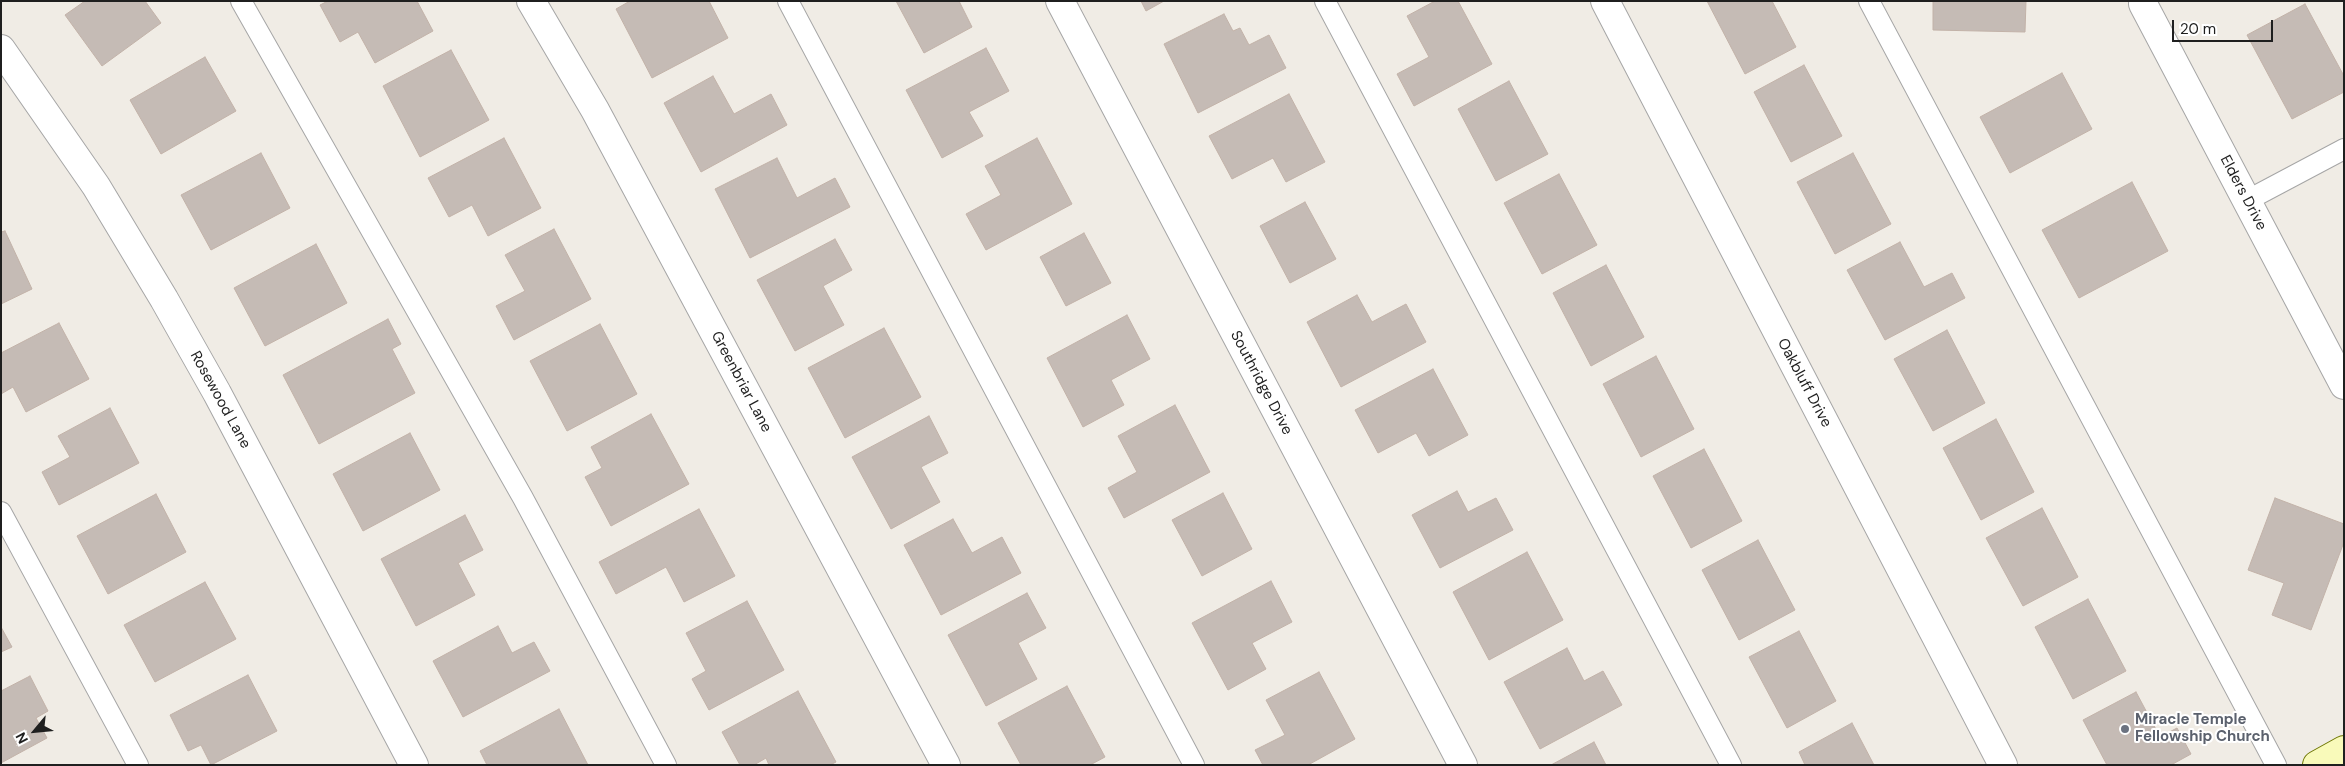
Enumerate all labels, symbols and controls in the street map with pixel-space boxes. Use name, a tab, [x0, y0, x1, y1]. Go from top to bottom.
scale bar	[2175, 10, 2276, 42]
text: 20 m	[2180, 19, 2216, 39]
street label: Elders Drive	[2216, 152, 2270, 234]
street label: Greenbriar Lane	[707, 328, 775, 436]
street label: Southridge Drive	[1226, 328, 1296, 438]
street label: Oakbluff Drive	[1773, 335, 1835, 431]
street label: Rosewood Lane	[186, 348, 254, 452]
north arrow	[10, 706, 60, 756]
place label: Miracle Temple Fellowship Church	[2135, 711, 2270, 746]
marker: Miracle Temple Fellowship Church	[2119, 723, 2131, 735]
text: N	[11, 729, 32, 747]

